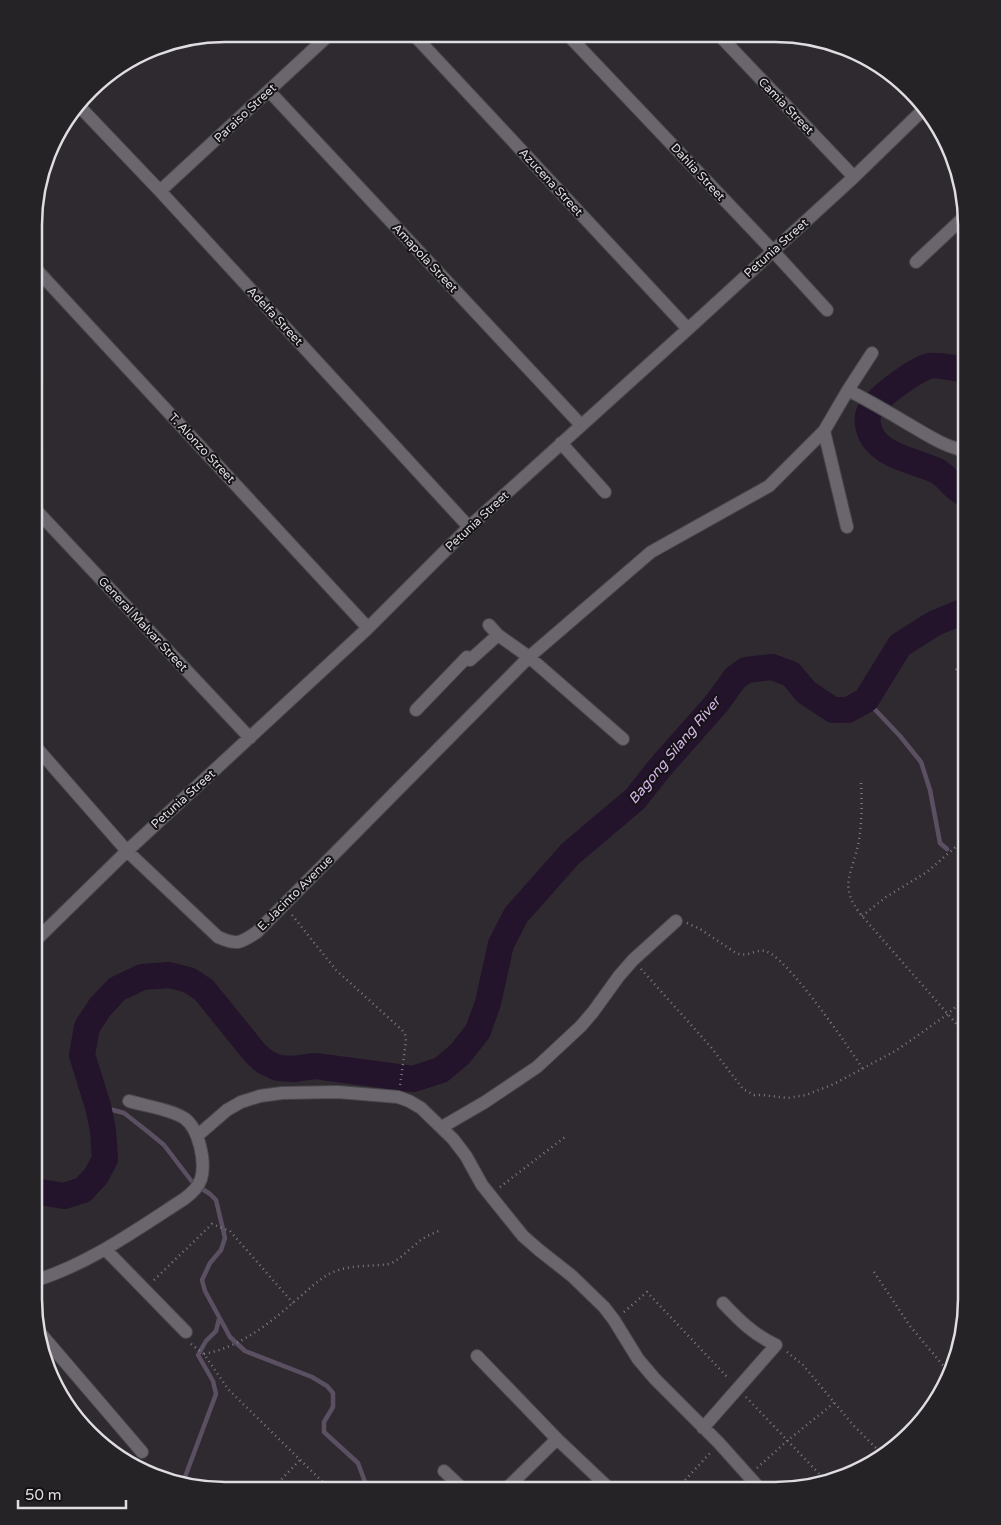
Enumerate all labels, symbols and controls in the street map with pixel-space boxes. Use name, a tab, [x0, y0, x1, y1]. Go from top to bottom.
street label: Camia Street	[756, 75, 817, 138]
street label: Paraiso Street	[211, 81, 279, 145]
street label: Dahlia Street	[668, 140, 728, 204]
street label: Azucena Street	[516, 145, 586, 219]
street label: Petunia Street	[741, 215, 811, 280]
street label: Amapola Street	[390, 221, 461, 295]
street label: Adelfa Street	[244, 284, 306, 348]
street label: T. Alonzo Street	[166, 410, 238, 486]
street label: Petunia Street	[443, 488, 512, 554]
street label: General Malvar Street	[96, 574, 191, 674]
water label: Bagong Silang River	[625, 692, 725, 807]
street label: Petunia Street	[148, 766, 218, 831]
street label: E. Jacinto Avenue	[254, 852, 336, 934]
scale bar	[18, 1478, 125, 1510]
text: 50 m	[25, 1486, 62, 1504]

